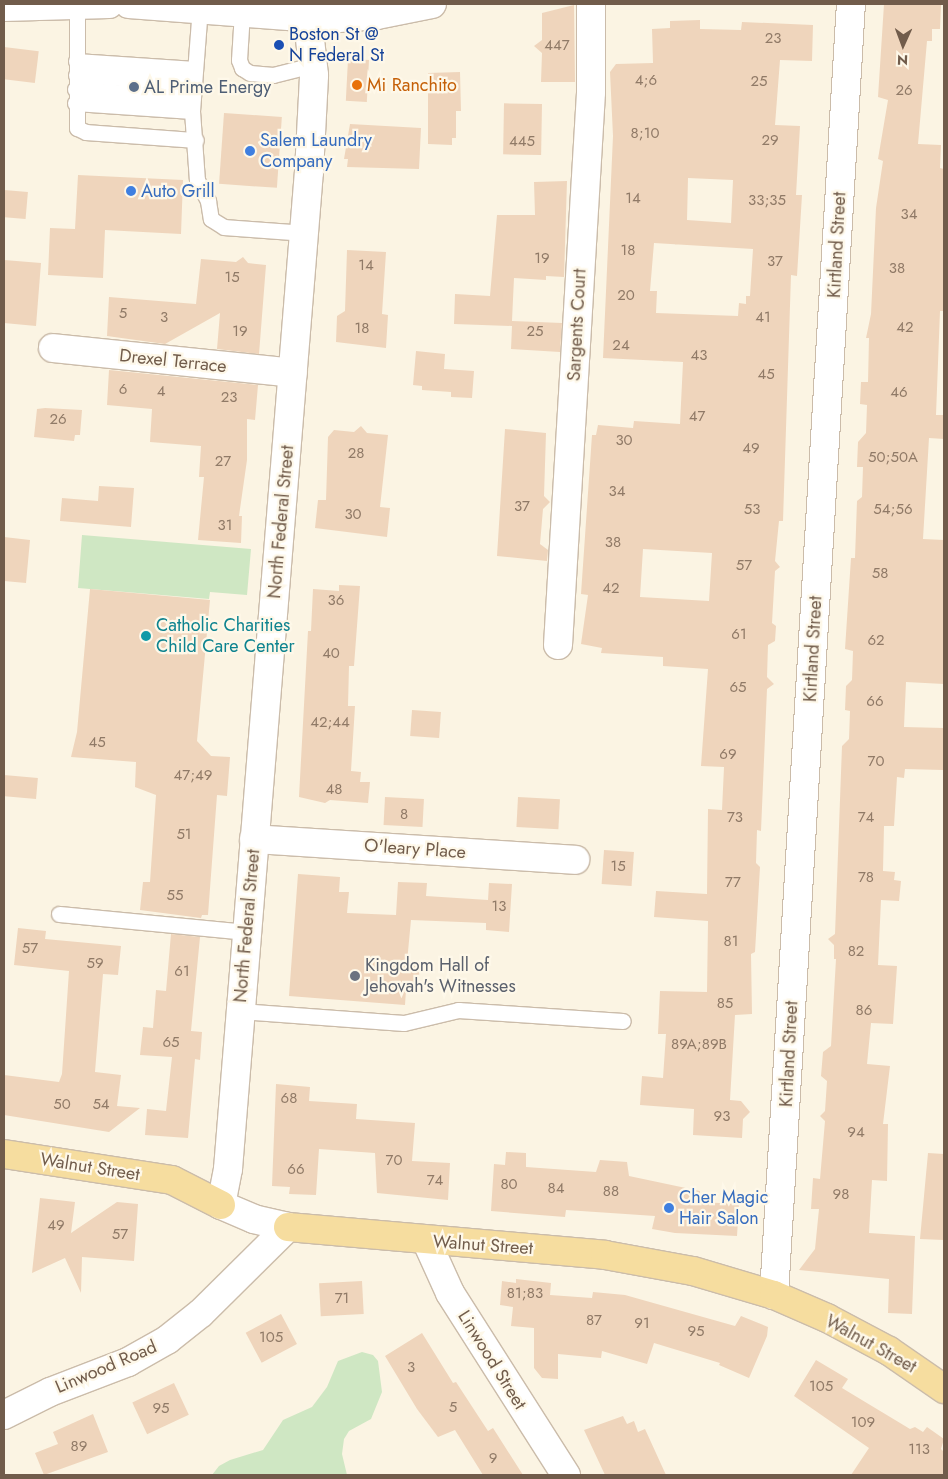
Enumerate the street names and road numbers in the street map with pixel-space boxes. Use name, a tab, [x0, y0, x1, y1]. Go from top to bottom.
street label: Kirtland Street	[823, 191, 851, 299]
street label: Sargents Court	[563, 268, 591, 382]
street label: Drexel Terrace	[118, 345, 228, 377]
street label: North Federal Street	[264, 445, 298, 599]
street label: Kirtland Street	[799, 595, 827, 703]
street label: O'leary Place	[363, 835, 467, 863]
street label: North Federal Street	[230, 849, 264, 1003]
street label: Kirtland Street	[775, 1000, 803, 1108]
street label: Walnut Street	[39, 1148, 141, 1186]
street label: Walnut Street	[432, 1231, 534, 1259]
street label: Linwood Street	[453, 1307, 531, 1413]
street label: Walnut Street	[822, 1310, 920, 1378]
street label: Linwood Road	[52, 1336, 160, 1398]

